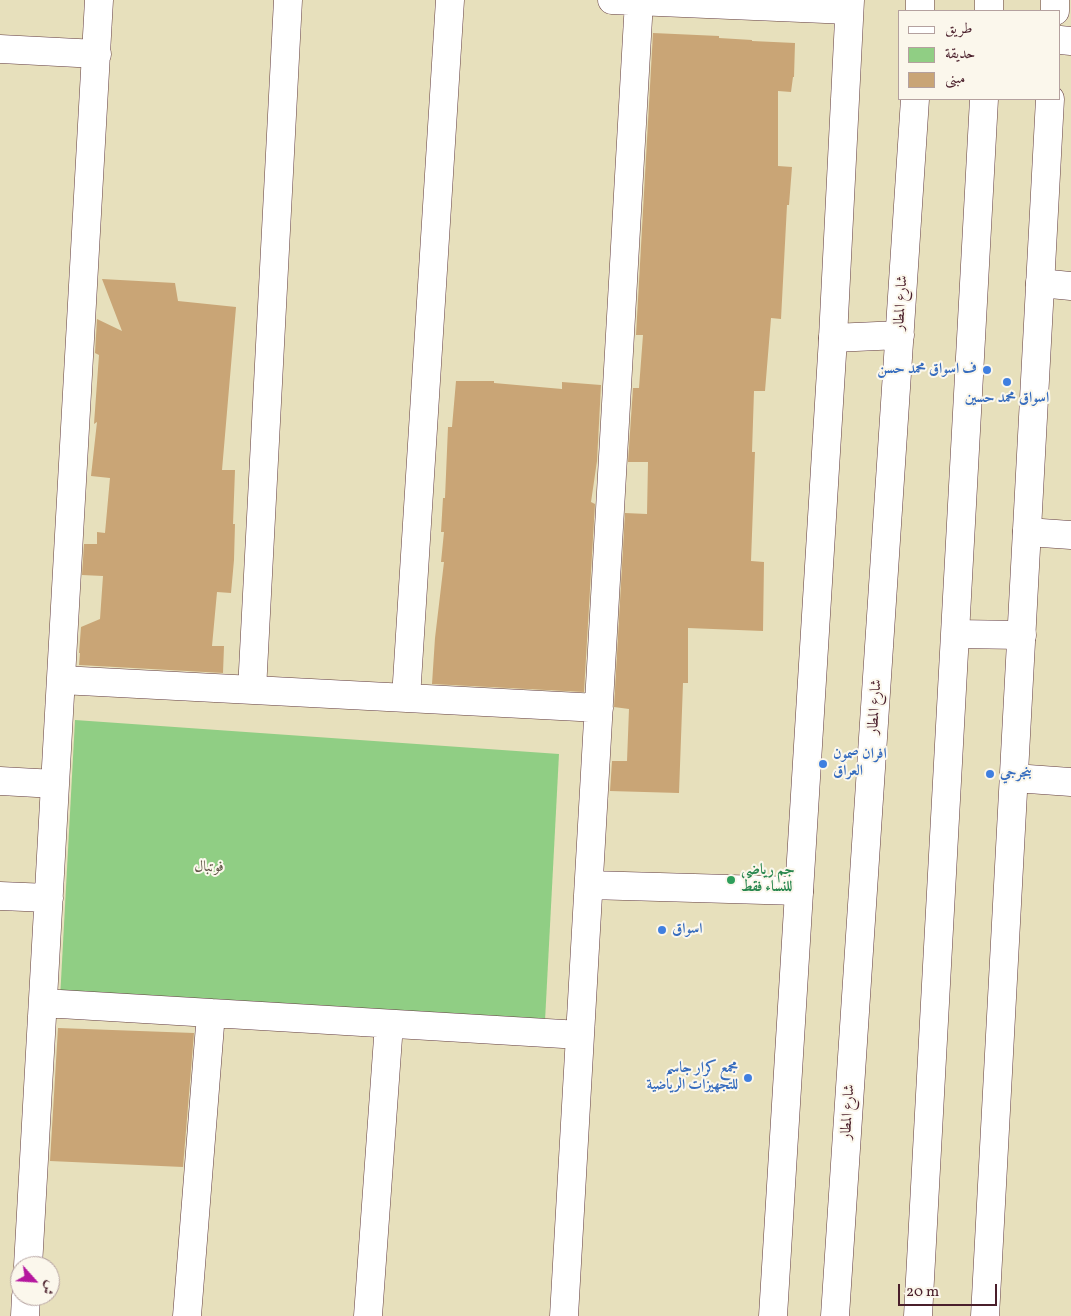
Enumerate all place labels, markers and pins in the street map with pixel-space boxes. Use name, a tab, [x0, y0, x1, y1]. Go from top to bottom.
place label: ف اسواق محمد حسن	[877, 361, 977, 379]
marker: ف اسواق محمد حسن	[981, 364, 993, 376]
marker: اسواق محمد حسين	[1001, 376, 1013, 388]
place label: اسواق محمد حسين	[965, 390, 1049, 408]
place label: افران صمون العراق	[833, 746, 887, 781]
marker: افران صمون العراق	[817, 758, 829, 770]
place label: بنجرجي	[1000, 765, 1032, 783]
marker: بنجرجي	[984, 768, 996, 780]
place label: جم رياضي للنساء فقط	[741, 862, 795, 897]
marker: جم رياضي للنساء فقط	[725, 874, 737, 886]
place label: اسواق	[672, 921, 703, 939]
marker: اسواق	[656, 924, 668, 936]
place label: مجمع كرار جاسم للتجهيزات الرياضية	[647, 1060, 738, 1095]
marker: مجمع كرار جاسم للتجهيزات الرياضية	[742, 1072, 754, 1084]

